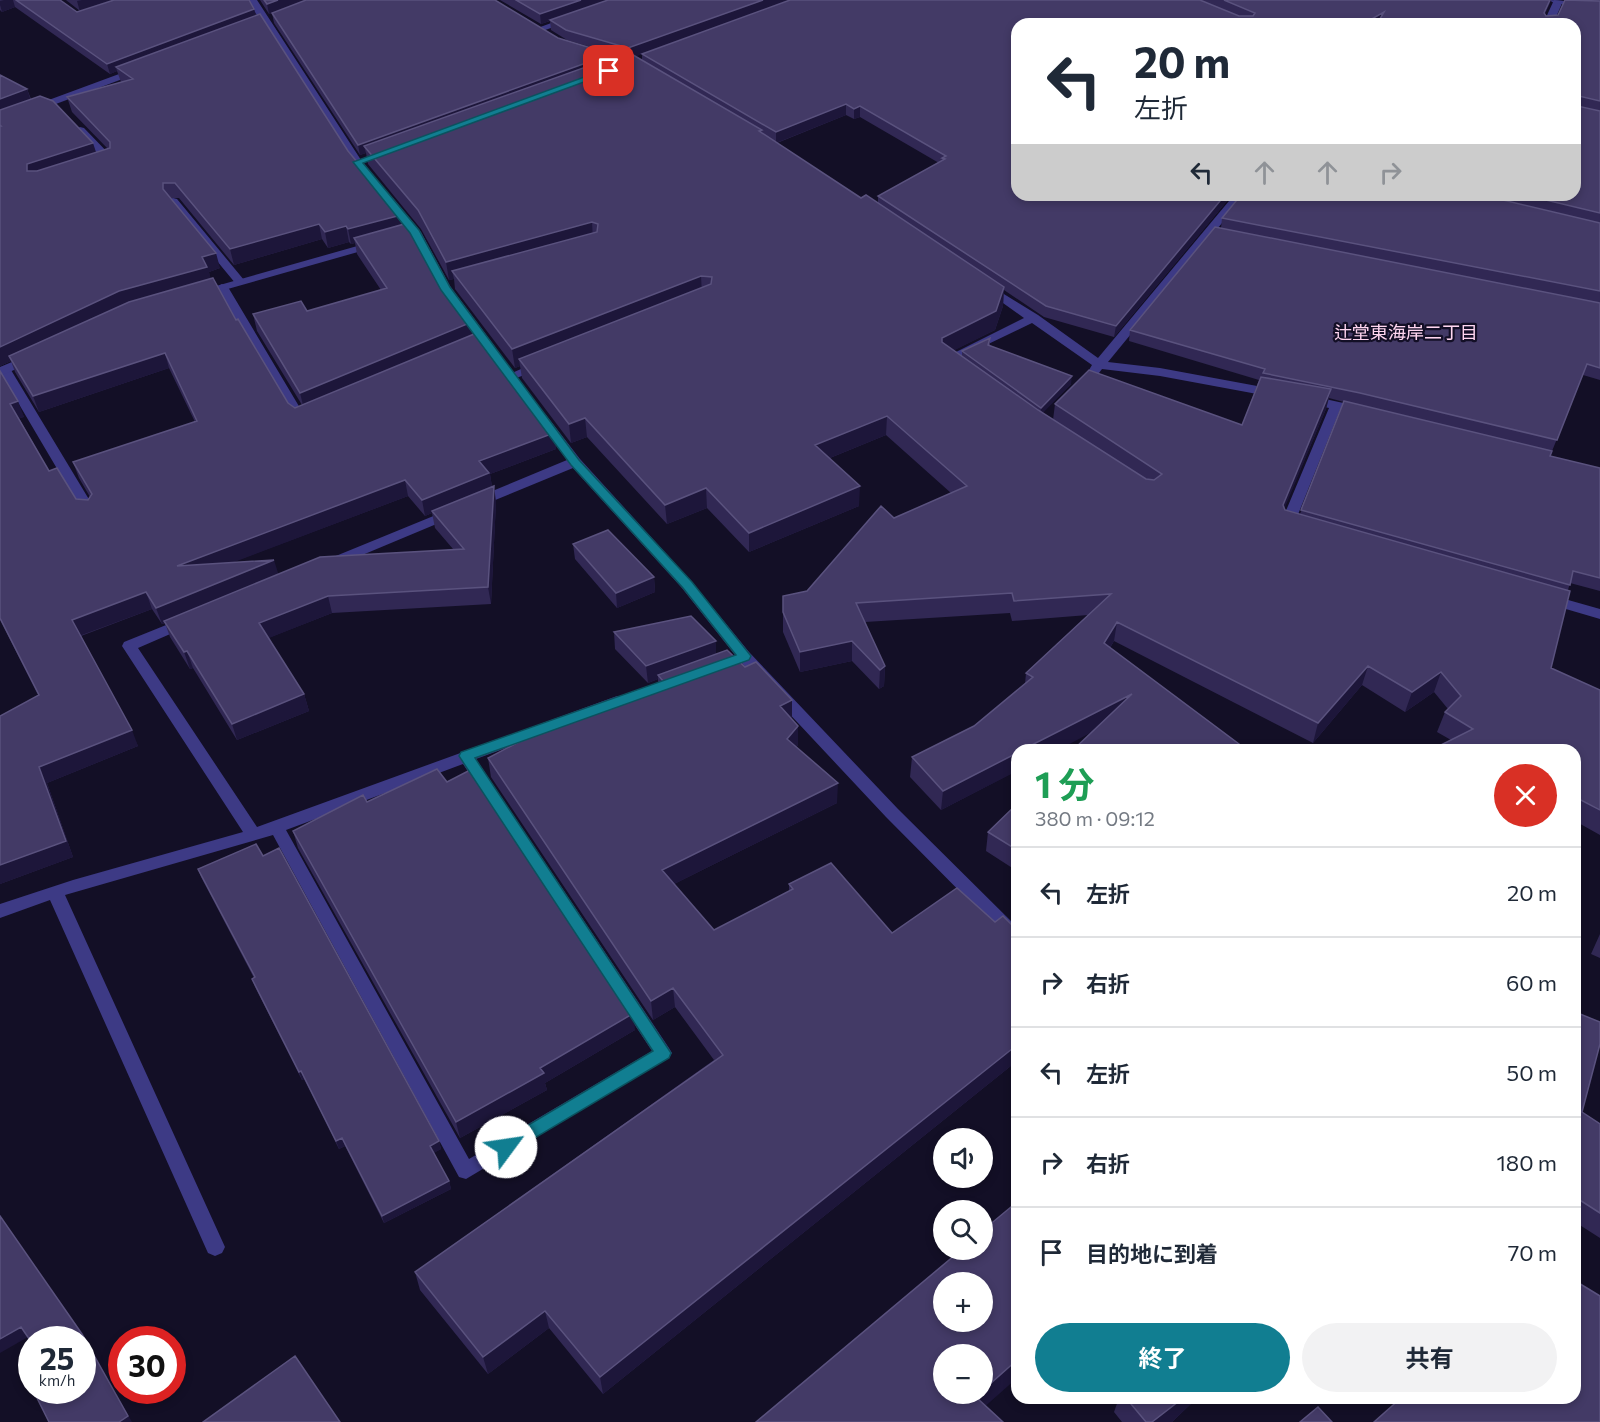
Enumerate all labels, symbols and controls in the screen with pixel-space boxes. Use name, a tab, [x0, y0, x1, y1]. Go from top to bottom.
text: 20 m	[1134, 35, 1230, 87]
icon: left	[1035, 42, 1113, 120]
pin	[583, 45, 634, 96]
icon: arrive	[592, 54, 625, 87]
text: 左折	[1134, 91, 1188, 124]
icon: left	[1185, 156, 1218, 189]
icon: ahead	[1248, 156, 1281, 189]
icon: ahead	[1311, 156, 1344, 189]
icon: right	[1374, 156, 1407, 189]
district label: 辻堂東海岸二丁目	[1334, 321, 1478, 343]
text: 1 分	[1035, 761, 1094, 805]
button: close	[1494, 764, 1557, 827]
text: 380 m · 09:12	[1035, 806, 1155, 830]
icon: left	[1035, 876, 1068, 909]
text: 20 m	[1507, 879, 1557, 906]
text: 左折	[1086, 880, 1130, 907]
icon: right	[1035, 966, 1068, 999]
text: 60 m	[1506, 969, 1557, 996]
text: 右折	[1086, 970, 1130, 997]
icon: left	[1035, 1056, 1068, 1089]
text: 50 m	[1507, 1059, 1557, 1086]
text: 左折	[1086, 1060, 1130, 1087]
position arrow	[474, 1115, 538, 1179]
map controls	[933, 1128, 993, 1404]
button: sound	[933, 1128, 993, 1188]
icon: right	[1035, 1146, 1068, 1179]
text: 180 m	[1496, 1149, 1557, 1176]
text: 右折	[1086, 1150, 1130, 1177]
button: search	[933, 1200, 993, 1260]
icon: arrive	[1035, 1236, 1068, 1269]
text: 70 m	[1508, 1239, 1557, 1266]
text: 目的地に到着	[1086, 1240, 1218, 1267]
button: +	[933, 1272, 993, 1332]
button: 終了	[1035, 1323, 1290, 1392]
button: 共有	[1302, 1323, 1557, 1392]
speed limit sign: 30	[108, 1326, 186, 1404]
text: 25	[40, 1339, 74, 1376]
button: −	[933, 1344, 993, 1404]
text: km/h	[39, 1371, 75, 1389]

